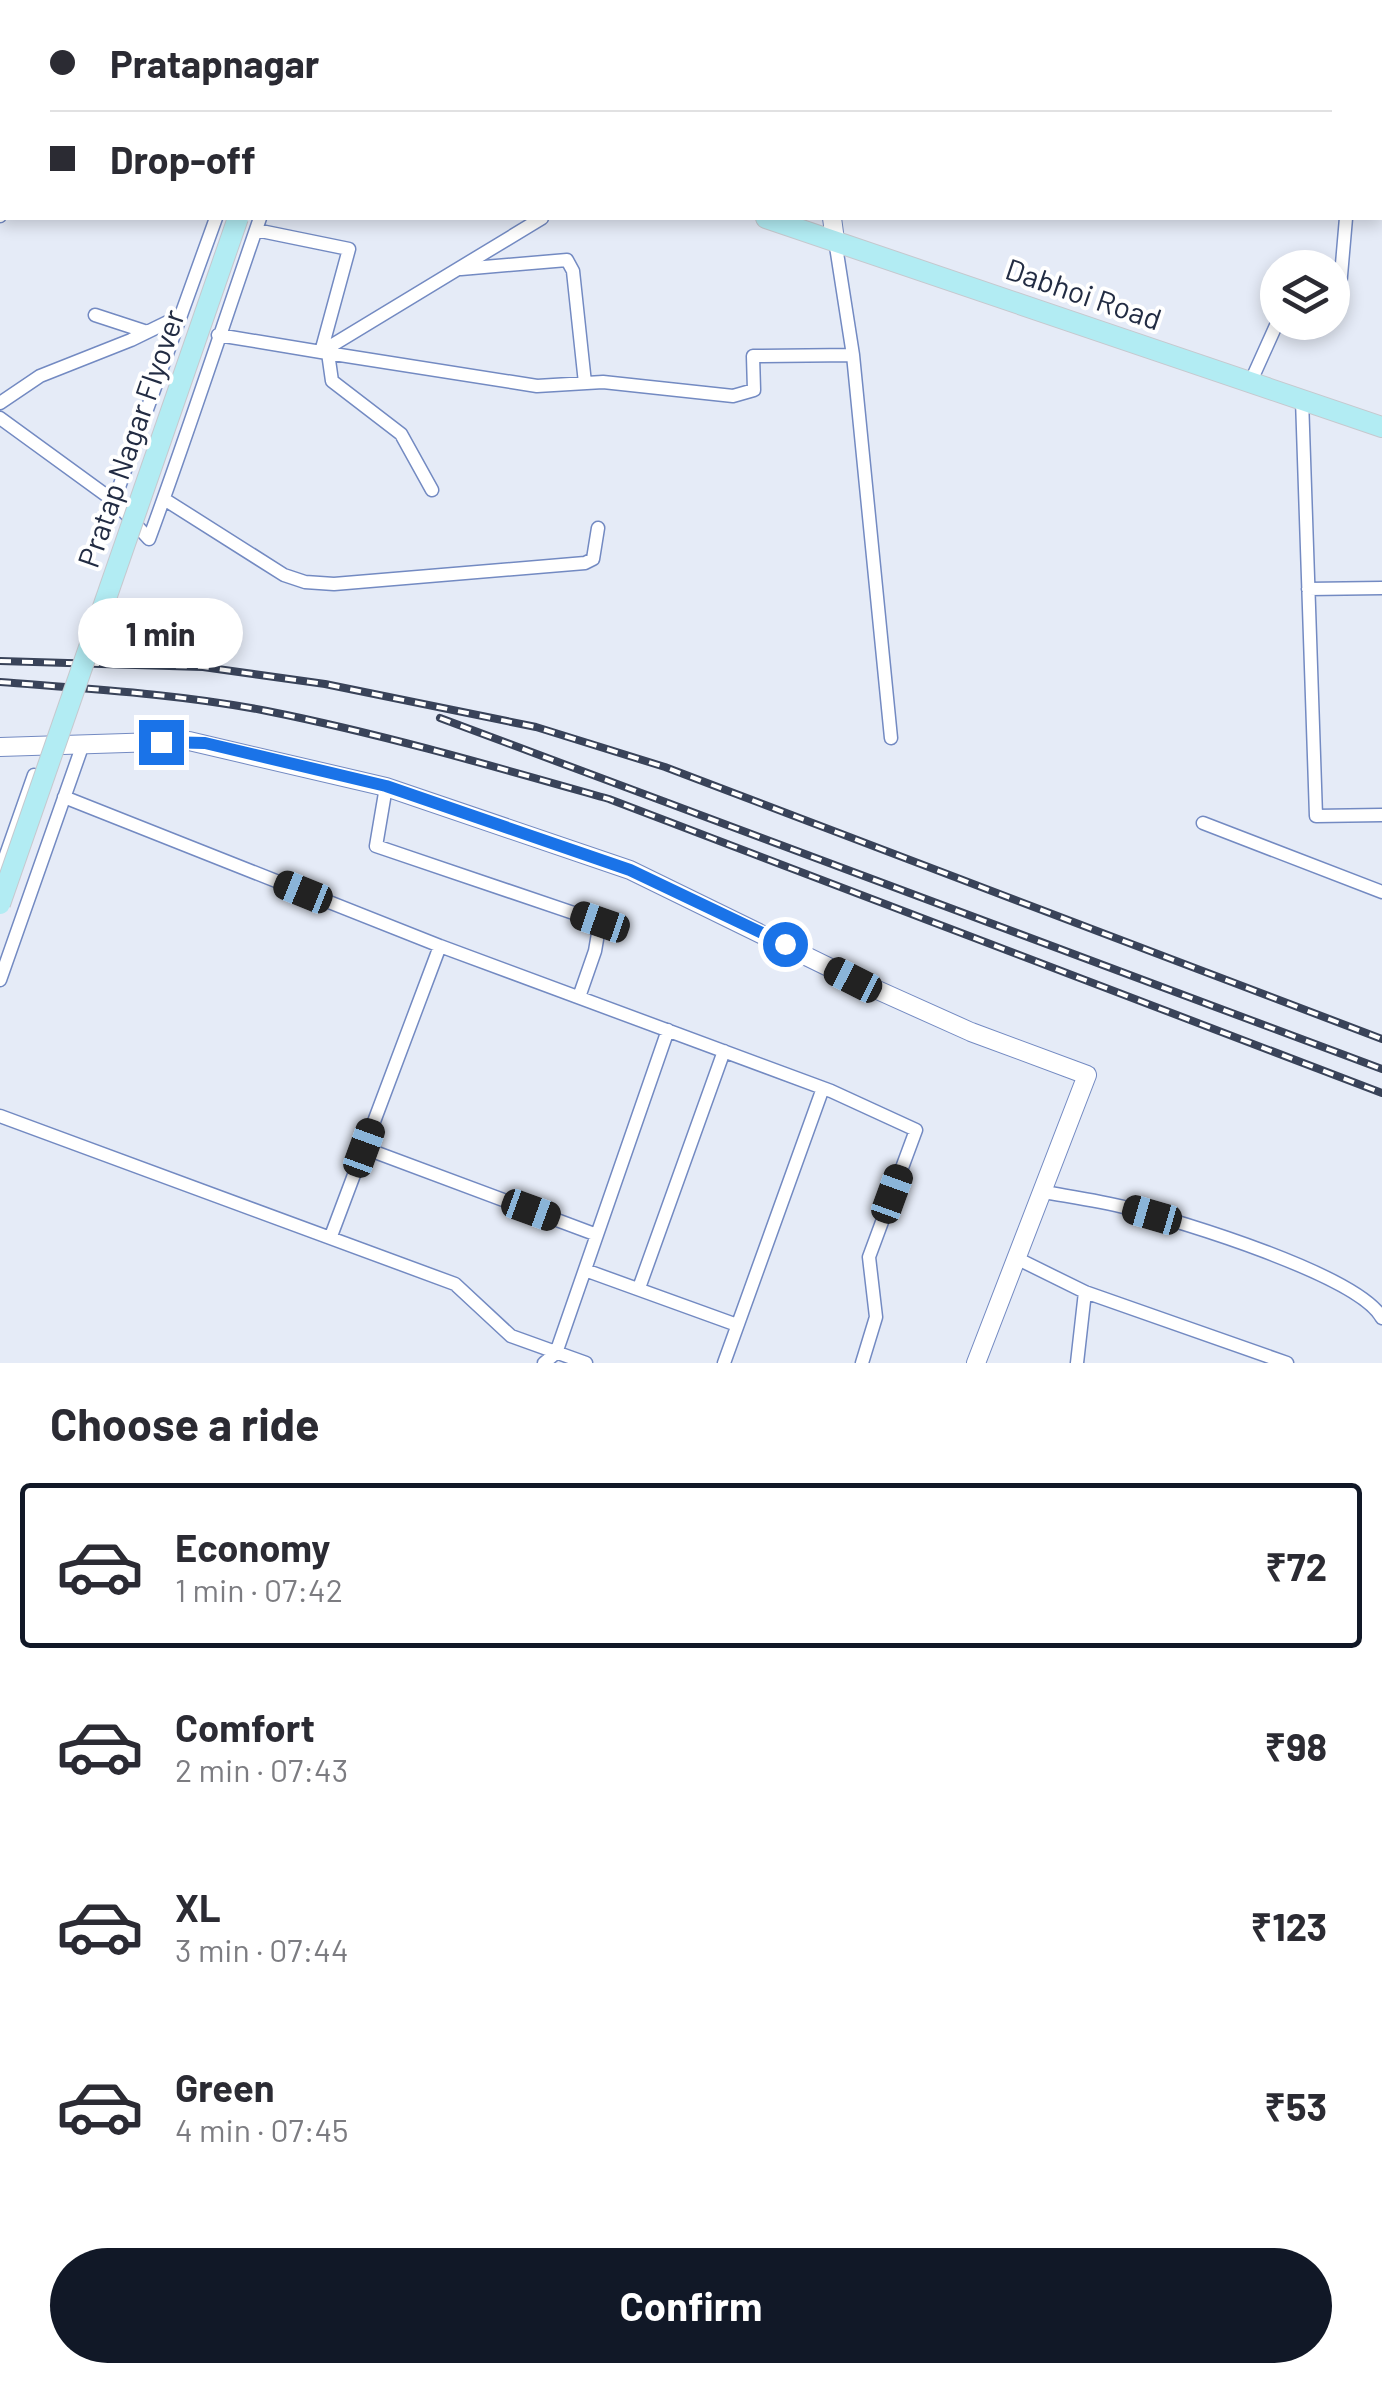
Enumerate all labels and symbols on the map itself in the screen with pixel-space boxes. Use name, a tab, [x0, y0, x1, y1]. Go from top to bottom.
street label: Dabhoi Road	[1001, 250, 1167, 336]
street label: Pratap Nagar Flyover	[69, 304, 191, 572]
callout: 1 min	[79, 597, 244, 667]
route end	[139, 720, 184, 765]
car	[270, 867, 336, 917]
car	[567, 898, 633, 946]
route start	[763, 922, 808, 967]
car	[819, 953, 887, 1007]
car	[340, 1115, 388, 1181]
car	[868, 1161, 916, 1227]
car	[498, 1186, 564, 1234]
car	[1119, 1192, 1185, 1238]

